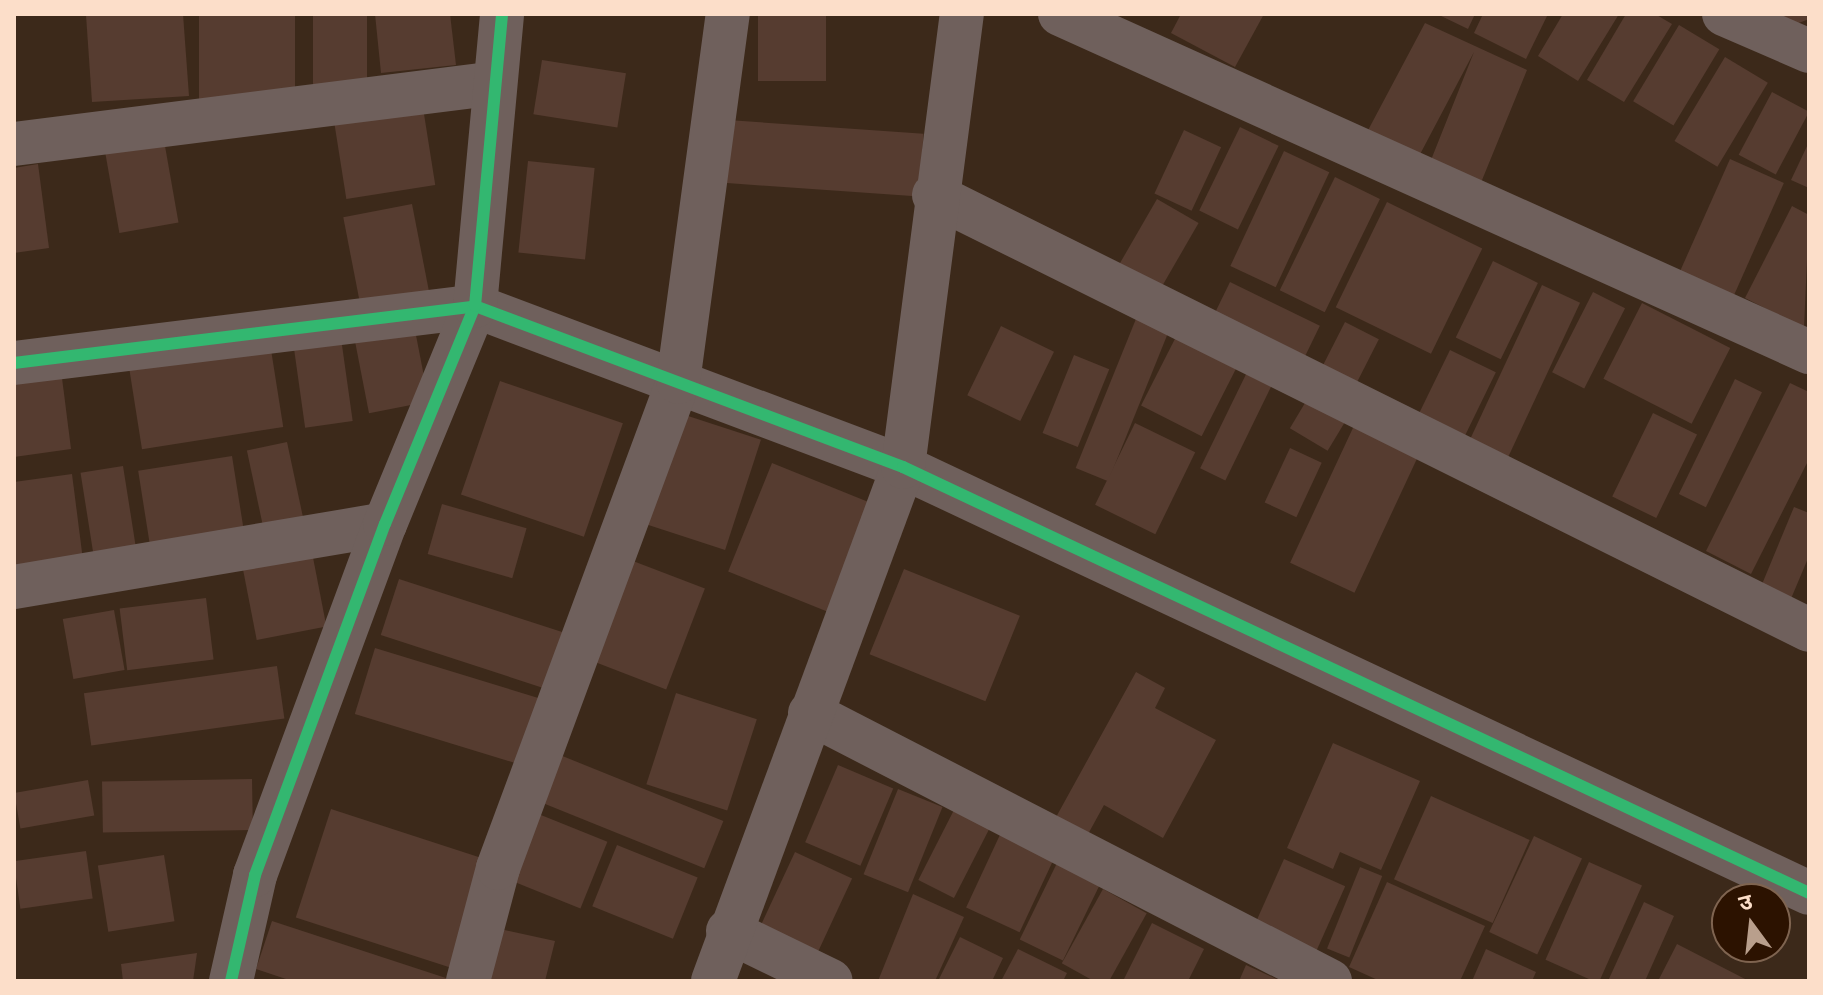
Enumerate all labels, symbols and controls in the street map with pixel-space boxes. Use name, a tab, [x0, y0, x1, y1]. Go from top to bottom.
north arrow	[1711, 883, 1791, 963]
text: उ	[1735, 886, 1755, 917]

